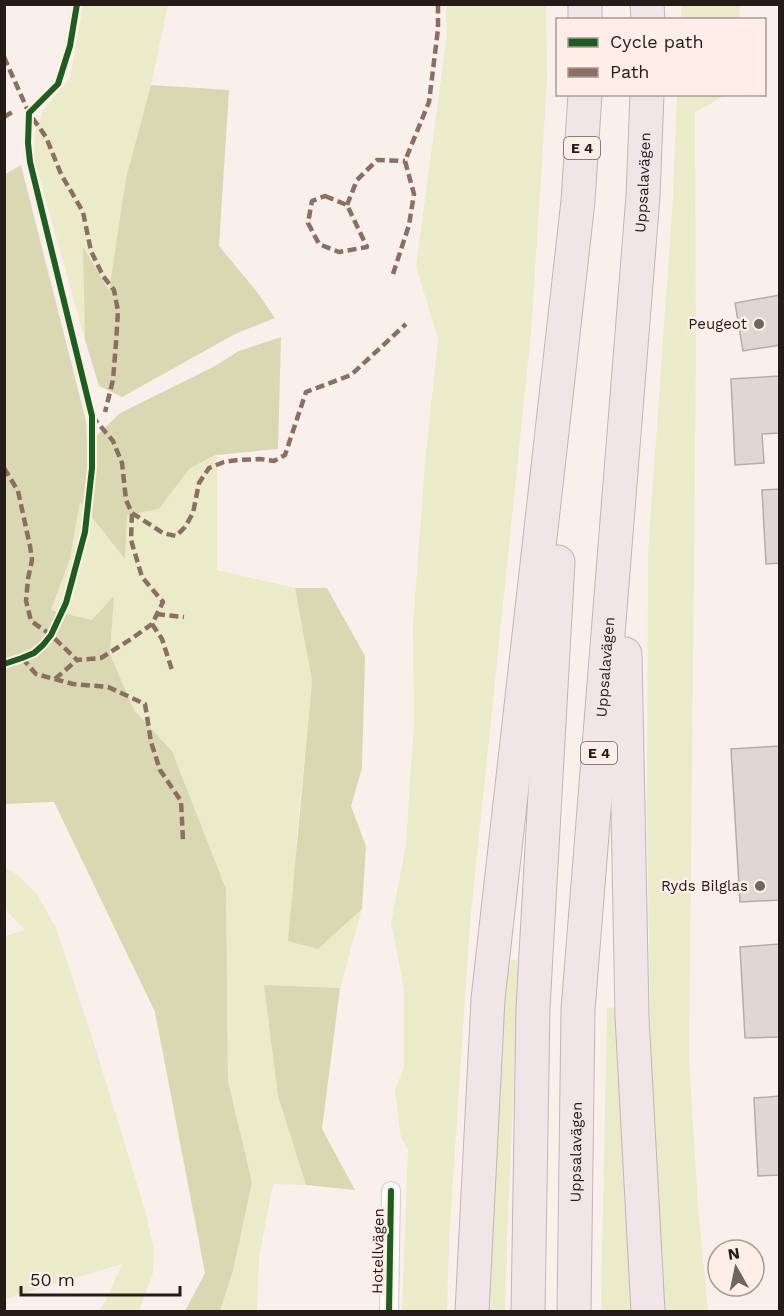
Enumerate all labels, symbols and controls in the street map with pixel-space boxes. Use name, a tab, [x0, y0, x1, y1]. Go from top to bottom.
legend	[556, 18, 766, 96]
text: Cycle path	[610, 31, 704, 52]
text: Path	[610, 61, 650, 82]
street label: Uppsalavägen	[631, 132, 654, 234]
road number: E 4	[564, 137, 600, 159]
place label: Peugeot	[688, 315, 748, 333]
marker: Peugeot	[752, 317, 766, 331]
street label: Uppsalavägen	[592, 616, 618, 718]
road number: E 4	[581, 742, 617, 764]
place label: Ryds Bilglas	[661, 877, 748, 895]
marker: Ryds Bilglas	[753, 879, 767, 893]
street label: Uppsalavägen	[566, 1102, 586, 1202]
street label: Hotellvägen	[368, 1208, 388, 1294]
north arrow	[706, 1238, 766, 1298]
text: N	[726, 1243, 741, 1264]
scale bar	[21, 1259, 180, 1297]
text: 50 m	[30, 1269, 75, 1290]

